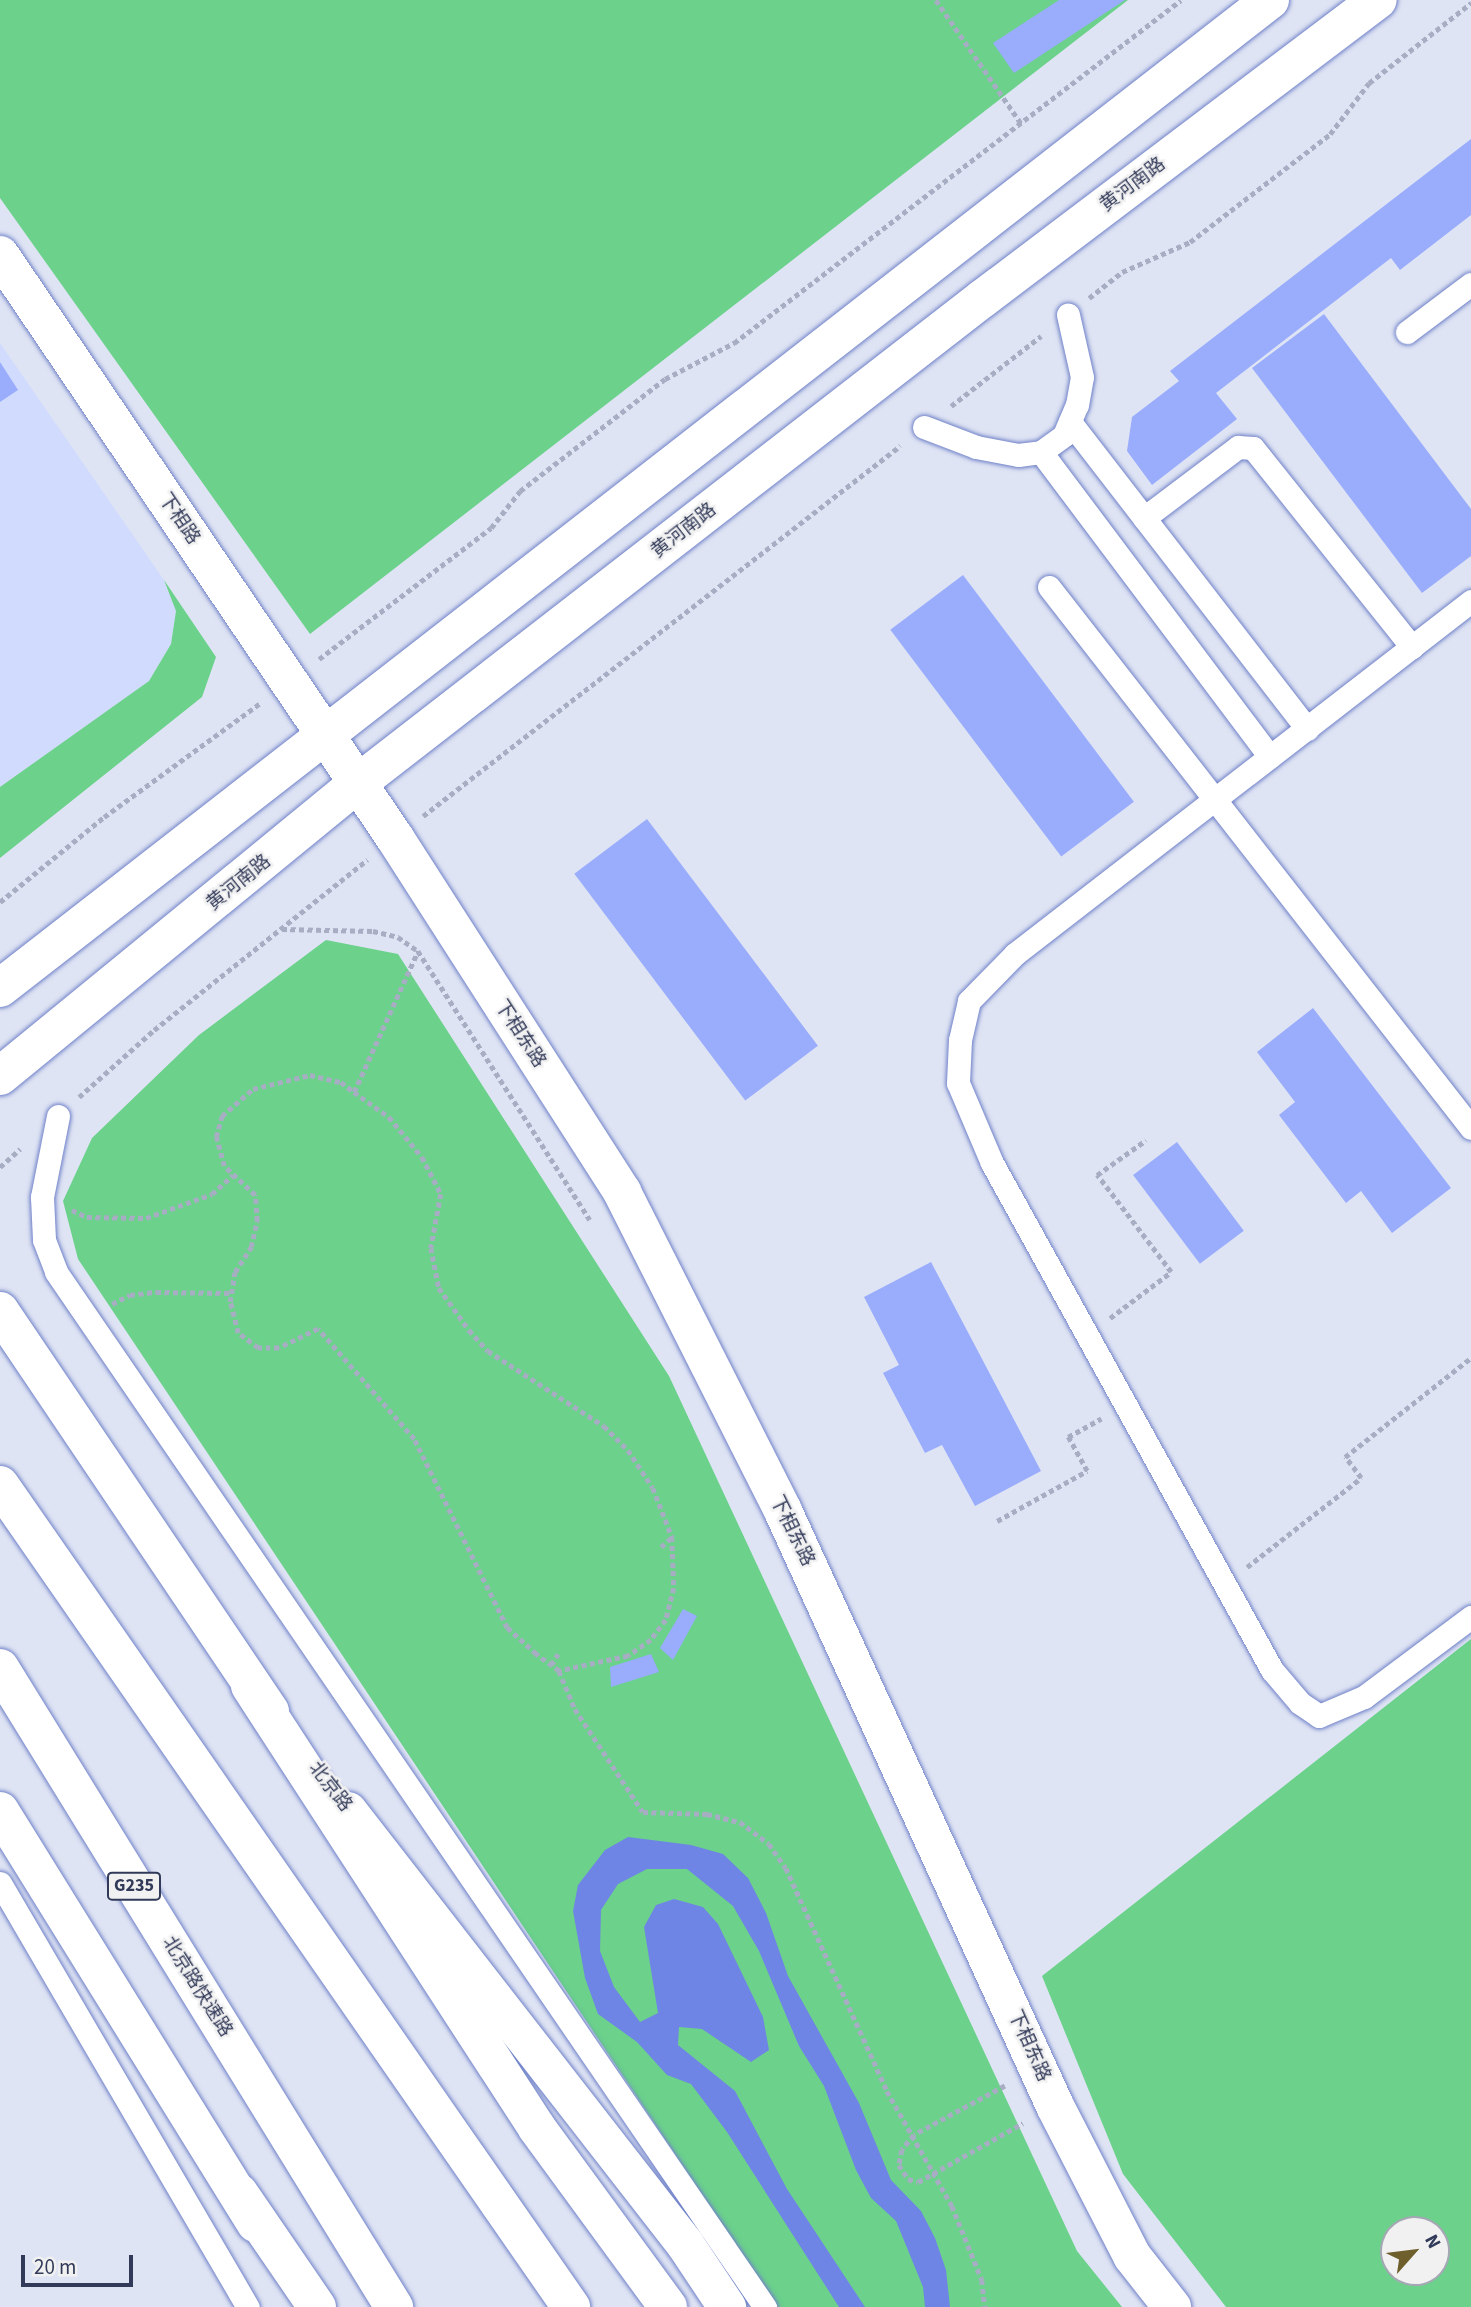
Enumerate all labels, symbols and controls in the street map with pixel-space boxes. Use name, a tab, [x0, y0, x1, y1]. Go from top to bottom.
street label: 黄河南路	[1096, 153, 1170, 217]
street label: 下相路	[154, 489, 204, 549]
street label: 黄河南路	[647, 499, 721, 563]
street label: 黄河南路	[202, 850, 276, 916]
street label: 下相东路	[490, 996, 550, 1072]
street label: 下相东路	[765, 1492, 819, 1570]
street label: 北京路	[303, 1758, 357, 1816]
road number: G235	[106, 1872, 162, 1900]
street label: 北京路快速路	[157, 1933, 237, 2041]
street label: 下相东路	[1003, 2007, 1055, 2085]
north arrow	[1380, 2216, 1450, 2286]
text: N	[1417, 2230, 1447, 2254]
scale bar	[24, 2240, 136, 2284]
text: 20 m	[34, 2252, 76, 2282]

